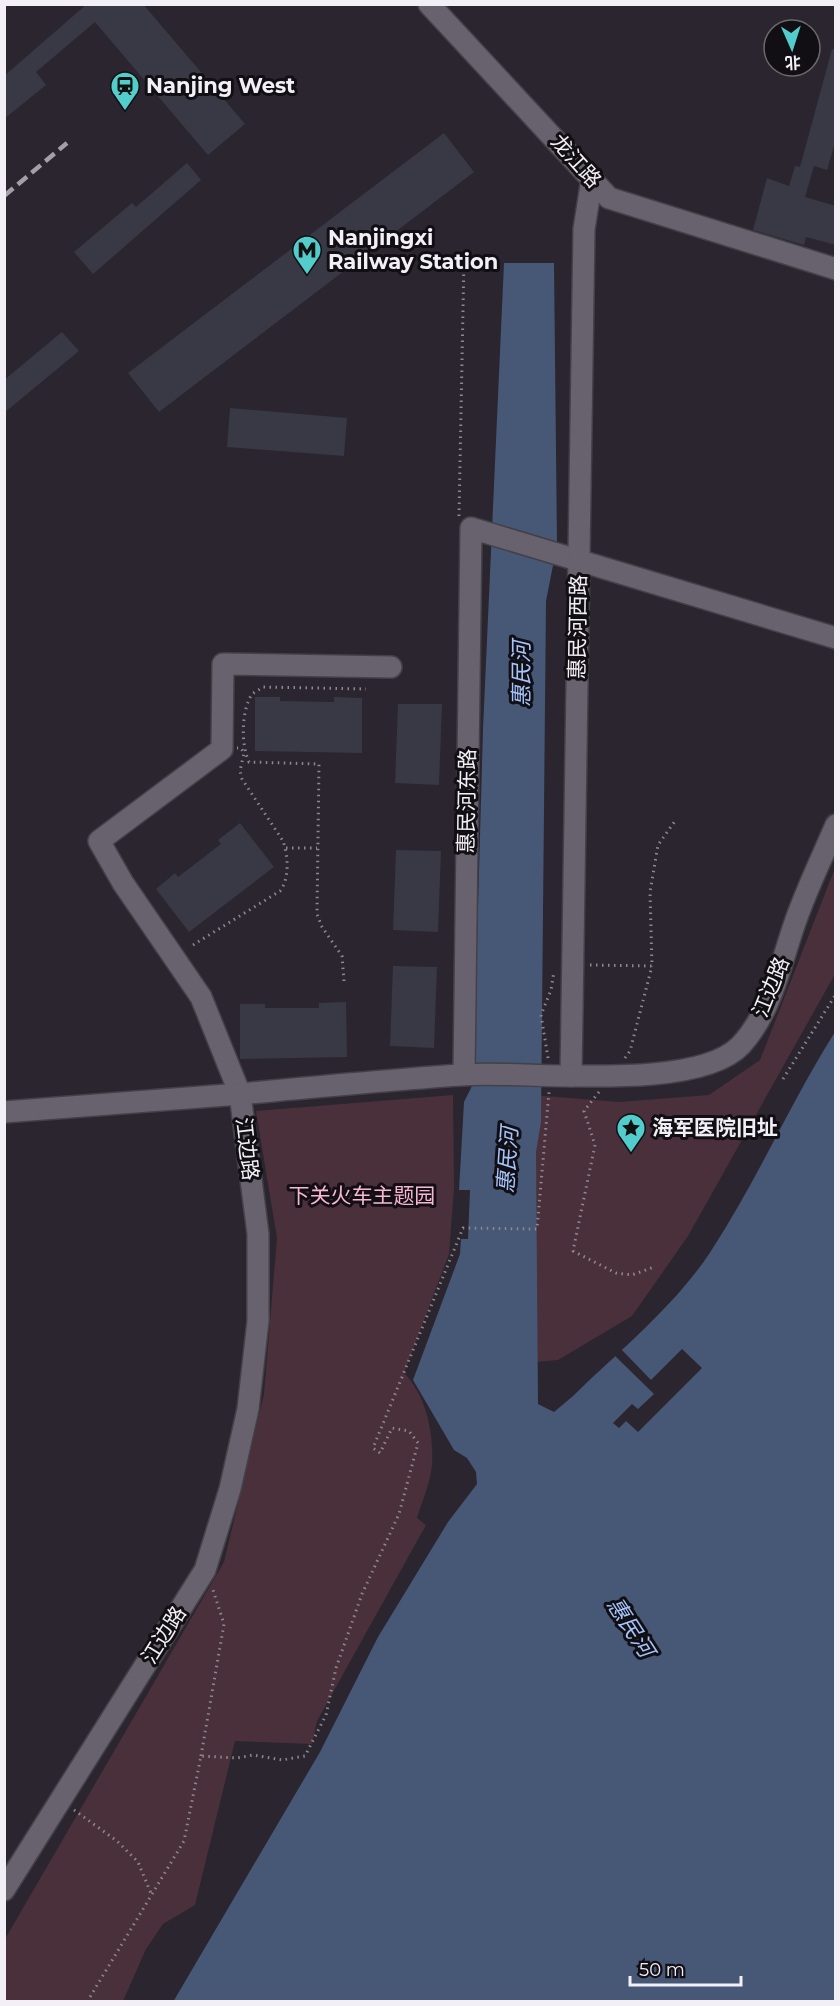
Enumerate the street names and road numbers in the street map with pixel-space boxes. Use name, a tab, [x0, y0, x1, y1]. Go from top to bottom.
street label: 龙江路	[546, 129, 607, 192]
street label: 惠民河西路	[564, 574, 591, 680]
street label: 惠民河东路	[453, 748, 480, 854]
street label: 江边路	[747, 953, 794, 1021]
street label: 江边路	[231, 1116, 264, 1182]
street label: 江边路	[136, 1601, 191, 1668]

